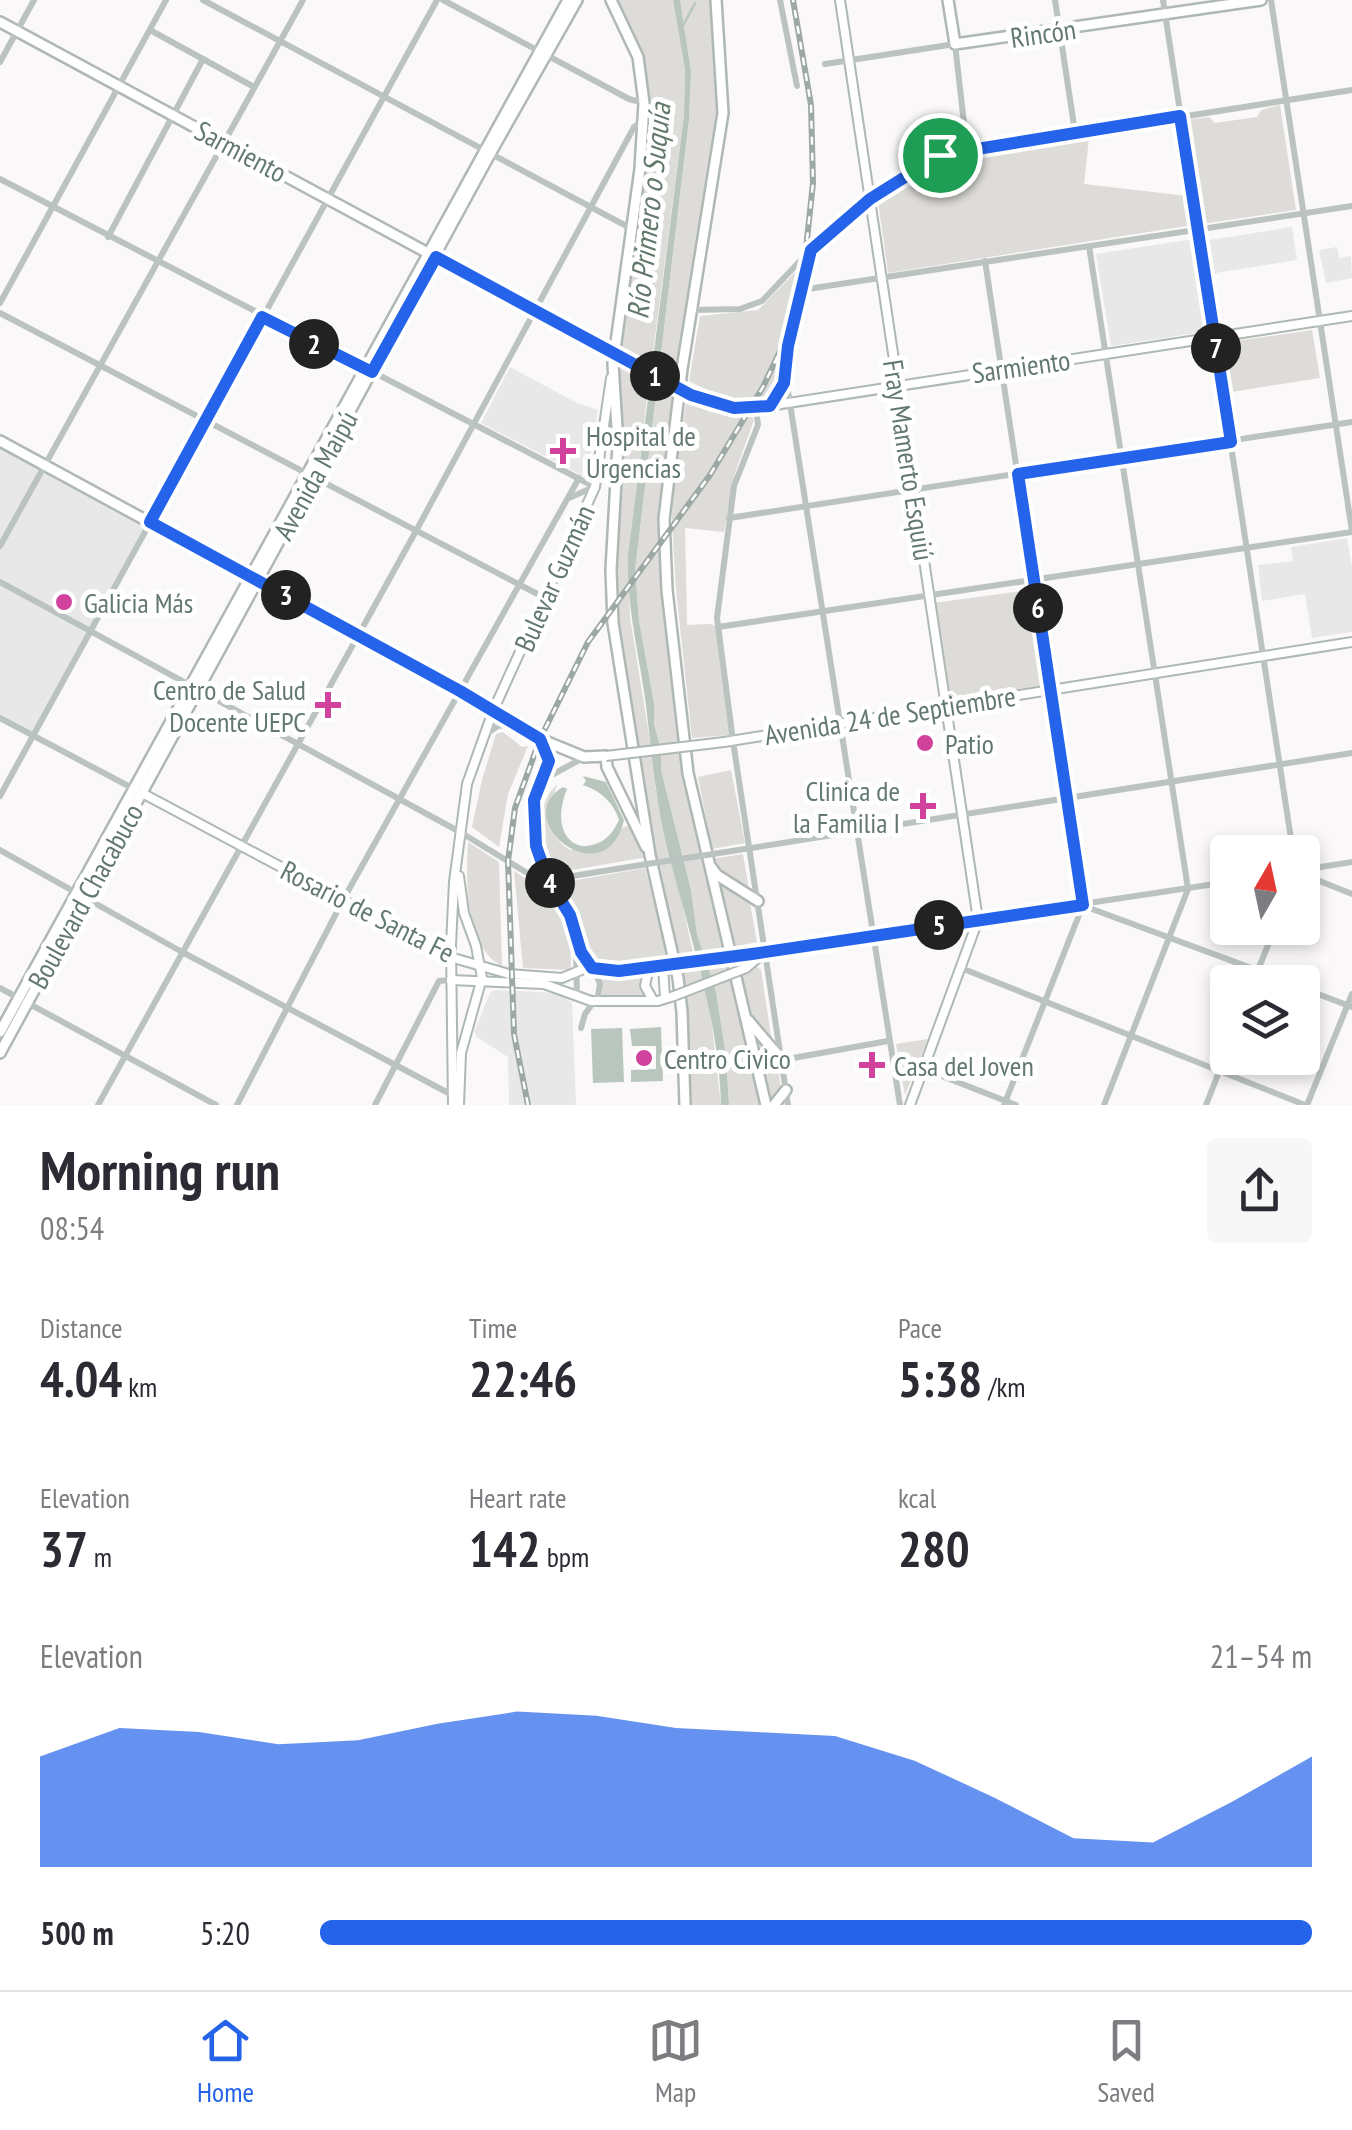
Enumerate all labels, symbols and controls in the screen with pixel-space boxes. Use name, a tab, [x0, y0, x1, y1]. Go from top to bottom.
street label: Rincón	[1008, 10, 1078, 56]
water label: Río Primero o Suquía	[617, 99, 679, 321]
street label: Sarmiento	[189, 112, 293, 190]
pin	[898, 113, 983, 198]
icon: arrive	[913, 128, 968, 183]
pin: 2	[289, 319, 339, 369]
pin: 7	[1191, 323, 1241, 373]
text: 2	[307, 325, 321, 362]
text: 7	[1209, 329, 1223, 366]
street label: Sarmiento	[970, 341, 1072, 391]
pin: 1	[630, 351, 680, 401]
text: 1	[648, 357, 662, 394]
street label: Fray Mamerto Esquiú	[875, 357, 943, 563]
street label: Avenida Maipú	[264, 404, 366, 546]
place label: Hospital de Urgencias	[586, 417, 696, 486]
marker: Hospital de Urgencias	[550, 438, 576, 464]
street label: Bulevar Guzmán	[505, 499, 603, 657]
pin: 3	[261, 570, 311, 620]
text: 3	[279, 576, 293, 613]
pin: 6	[1013, 583, 1063, 633]
place label: Galicia Más	[84, 584, 193, 621]
text: 6	[1031, 589, 1045, 626]
marker: Galicia Más	[53, 591, 75, 613]
place label: Centro de Salud Docente UEPC	[153, 671, 306, 740]
street label: Avenida 24 de Septiembre	[762, 677, 1018, 753]
marker: Centro de Salud Docente UEPC	[315, 692, 341, 718]
place label: Patio	[945, 725, 994, 762]
marker: Patio	[914, 732, 936, 754]
place label: Clinica de la Familia I	[793, 772, 900, 841]
marker: Clinica de la Familia I	[910, 793, 936, 819]
street label: Boulevard Chacabuco	[19, 797, 151, 995]
north arrow	[1210, 835, 1320, 945]
map controls	[1210, 835, 1320, 1075]
street label: Rosario de Santa Fe	[275, 851, 461, 971]
pin: 4	[525, 858, 575, 908]
text: 4	[543, 864, 557, 901]
pin: 5	[914, 900, 964, 950]
text: 5	[932, 906, 946, 943]
button: layers	[1210, 965, 1320, 1075]
place label: Centro Civico	[664, 1040, 791, 1077]
marker: Centro Civico	[633, 1047, 655, 1069]
place label: Casa del Joven	[894, 1047, 1034, 1084]
marker: Casa del Joven	[859, 1052, 885, 1078]
text: Morning run	[40, 1134, 280, 1205]
button: share	[1207, 1138, 1312, 1243]
text: 08:54	[40, 1207, 104, 1249]
text: Distance	[40, 1309, 123, 1346]
text: Time	[469, 1309, 517, 1346]
text: Pace	[898, 1309, 942, 1346]
text: 4.04	[40, 1346, 122, 1411]
text: 22:46	[469, 1346, 577, 1411]
text: 5:38	[898, 1346, 982, 1411]
text: km	[122, 1368, 157, 1405]
text: /km	[982, 1368, 1026, 1405]
text: Elevation	[40, 1479, 130, 1516]
text: Heart rate	[469, 1479, 567, 1516]
text: kcal	[898, 1479, 936, 1516]
text: 37	[40, 1516, 88, 1581]
text: 142	[469, 1516, 541, 1581]
text: 280	[898, 1516, 970, 1581]
text: m	[88, 1538, 112, 1575]
text: bpm	[541, 1538, 589, 1575]
text: Elevation	[40, 1635, 143, 1677]
text: 21–54 m	[1210, 1635, 1312, 1677]
text: 500 m	[40, 1912, 114, 1954]
text: 5:20	[200, 1912, 250, 1954]
tab: Home	[197, 2013, 254, 2110]
tab: Map	[648, 2013, 703, 2110]
tab: Saved	[1097, 2013, 1155, 2110]

